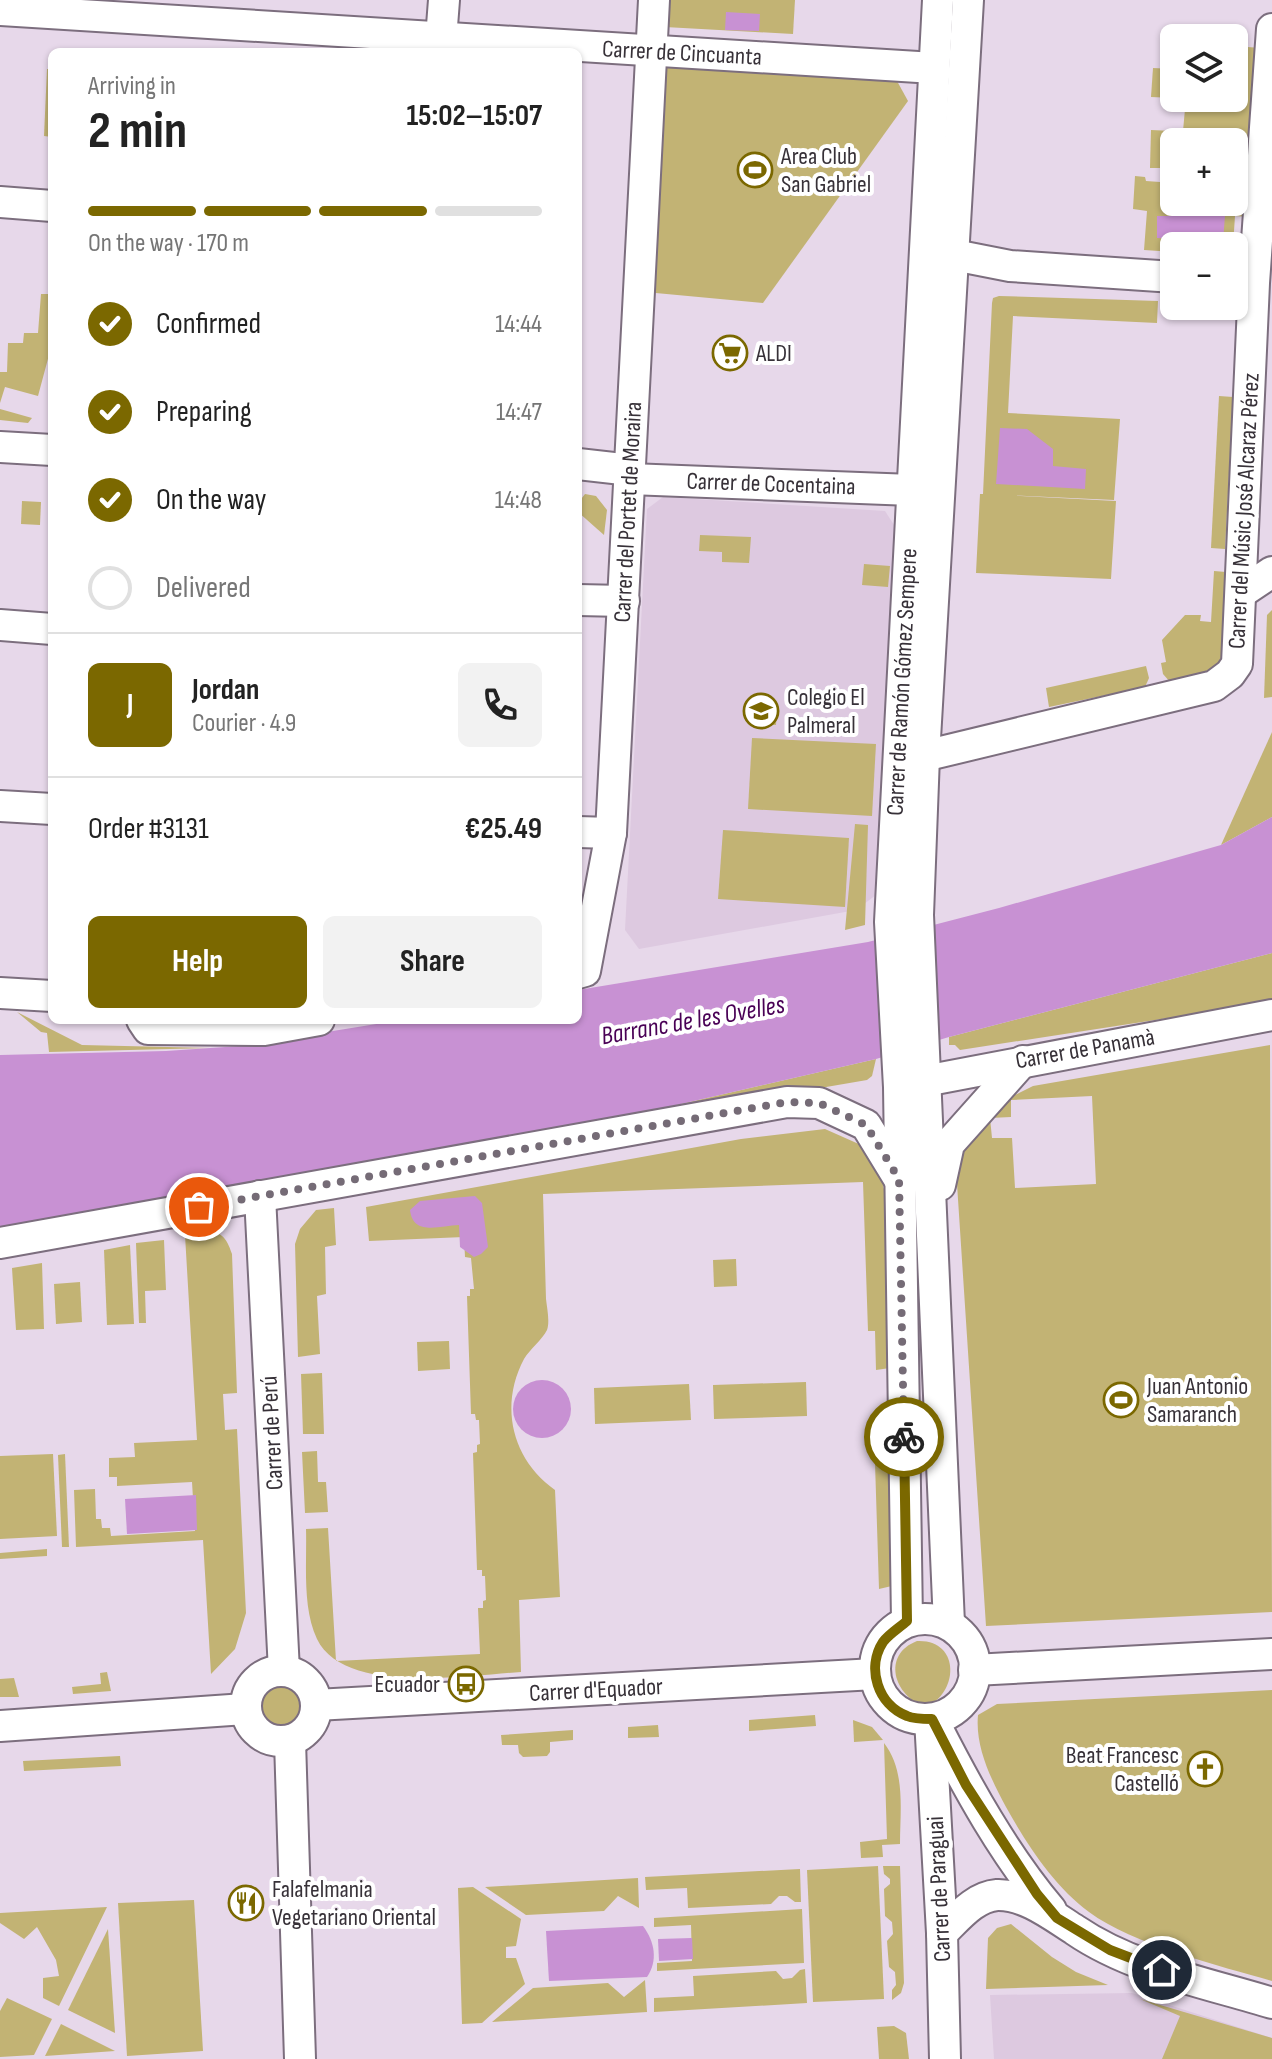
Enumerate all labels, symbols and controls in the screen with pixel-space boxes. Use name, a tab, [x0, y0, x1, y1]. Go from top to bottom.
map controls	[1160, 24, 1248, 320]
button: layers	[1160, 24, 1248, 112]
street label: Carrer de Cincuanta	[601, 34, 763, 72]
text: Arriving in	[88, 71, 176, 102]
text: 15:02–15:07	[406, 98, 542, 134]
text: 2 min	[88, 100, 187, 163]
button: +	[1160, 128, 1248, 216]
place label: Area Club San Gabriel	[780, 142, 871, 199]
sports icon: Area Club San Gabriel	[736, 151, 774, 189]
text: On the way · 170 m	[88, 228, 249, 259]
button: −	[1160, 232, 1248, 320]
icon: check	[88, 302, 132, 346]
text: Confirmed	[156, 306, 261, 342]
text: 14:44	[495, 309, 542, 340]
supermarket icon: ALDI	[711, 334, 749, 372]
place label: ALDI	[755, 339, 792, 368]
street label: Carrer del Músic José Alcaraz Pérez	[1222, 372, 1266, 650]
icon: check	[88, 390, 132, 434]
text: Preparing	[156, 394, 252, 430]
text: 14:47	[496, 397, 542, 428]
street label: Carrer del Portet de Moraira	[608, 401, 648, 623]
street label: Carrer de Cocentaina	[686, 467, 856, 501]
icon: check	[88, 478, 132, 522]
text: On the way	[156, 482, 266, 518]
text: 14:48	[495, 485, 542, 516]
street label: Carrer de Ramón Gómez Sempere	[881, 548, 923, 816]
text: Delivered	[156, 570, 251, 606]
button: phone	[458, 663, 542, 747]
text: Jordan	[192, 672, 259, 708]
place label: Colegio El Palmeral	[787, 683, 865, 740]
text: J	[127, 687, 133, 723]
school or university icon: Colegio El Palmeral	[742, 692, 780, 730]
text: Courier · 4.9	[192, 708, 296, 739]
text: Order #3131	[88, 811, 209, 847]
text: €25.49	[465, 811, 542, 847]
button: Help	[88, 916, 307, 1008]
button: Share	[323, 916, 542, 1008]
water label: Barranc de les Ovelles	[599, 990, 787, 1052]
street label: Carrer de Panamà	[1013, 1022, 1157, 1076]
pin	[165, 1173, 233, 1241]
icon: bag	[177, 1185, 221, 1229]
place label: Juan Antonio Samaranch	[1146, 1372, 1248, 1429]
street label: Carrer de Perú	[255, 1375, 289, 1491]
sports icon: Juan Antonio Samaranch	[1102, 1381, 1140, 1419]
courier	[864, 1397, 944, 1477]
icon: bike	[882, 1415, 926, 1459]
bus stop icon: Ecuador	[447, 1665, 485, 1703]
place label: Ecuador	[375, 1670, 440, 1699]
street label: Carrer d'Equador	[528, 1672, 664, 1708]
place label: Beat Francesc Castelló	[1066, 1741, 1179, 1798]
church icon: Beat Francesc Castelló	[1186, 1750, 1224, 1788]
street label: Carrer de Paraguai	[921, 1815, 957, 1963]
place label: Falafelmania Vegetariano Oriental	[272, 1875, 436, 1932]
restaurant icon: Falafelmania Vegetariano Oriental	[227, 1884, 265, 1922]
pin	[1128, 1936, 1196, 2004]
icon: home	[1140, 1948, 1184, 1992]

